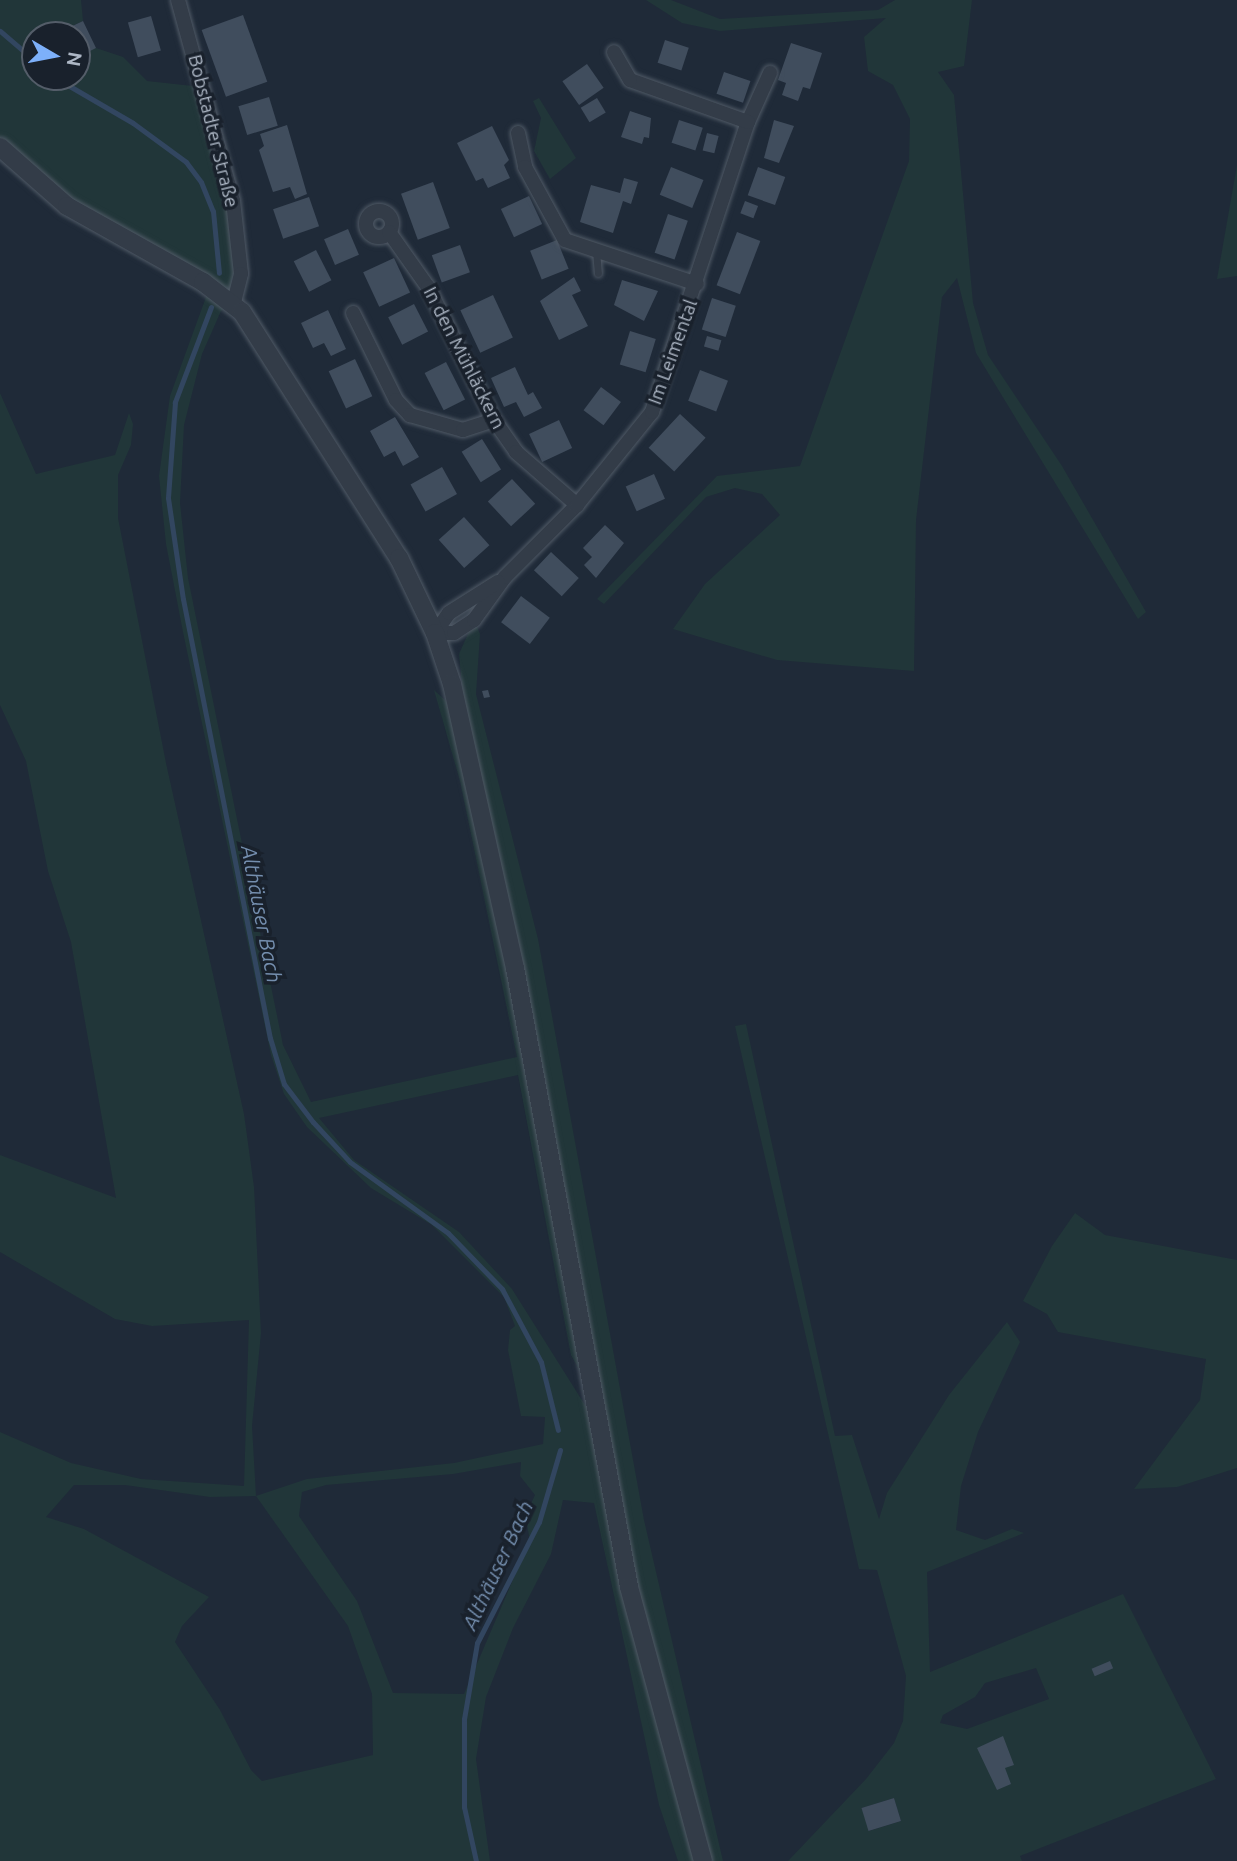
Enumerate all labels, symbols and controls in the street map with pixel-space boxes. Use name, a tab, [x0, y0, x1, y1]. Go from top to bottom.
north arrow	[21, 21, 91, 91]
text: N	[63, 50, 87, 68]
street label: Bobstadter Straße	[183, 52, 243, 210]
street label: In den Mühläckern	[418, 283, 510, 433]
street label: Im Leimental	[643, 296, 703, 408]
water label: Althäuser Bach	[236, 843, 288, 985]
water label: Althäuser Bach	[456, 1496, 538, 1634]

